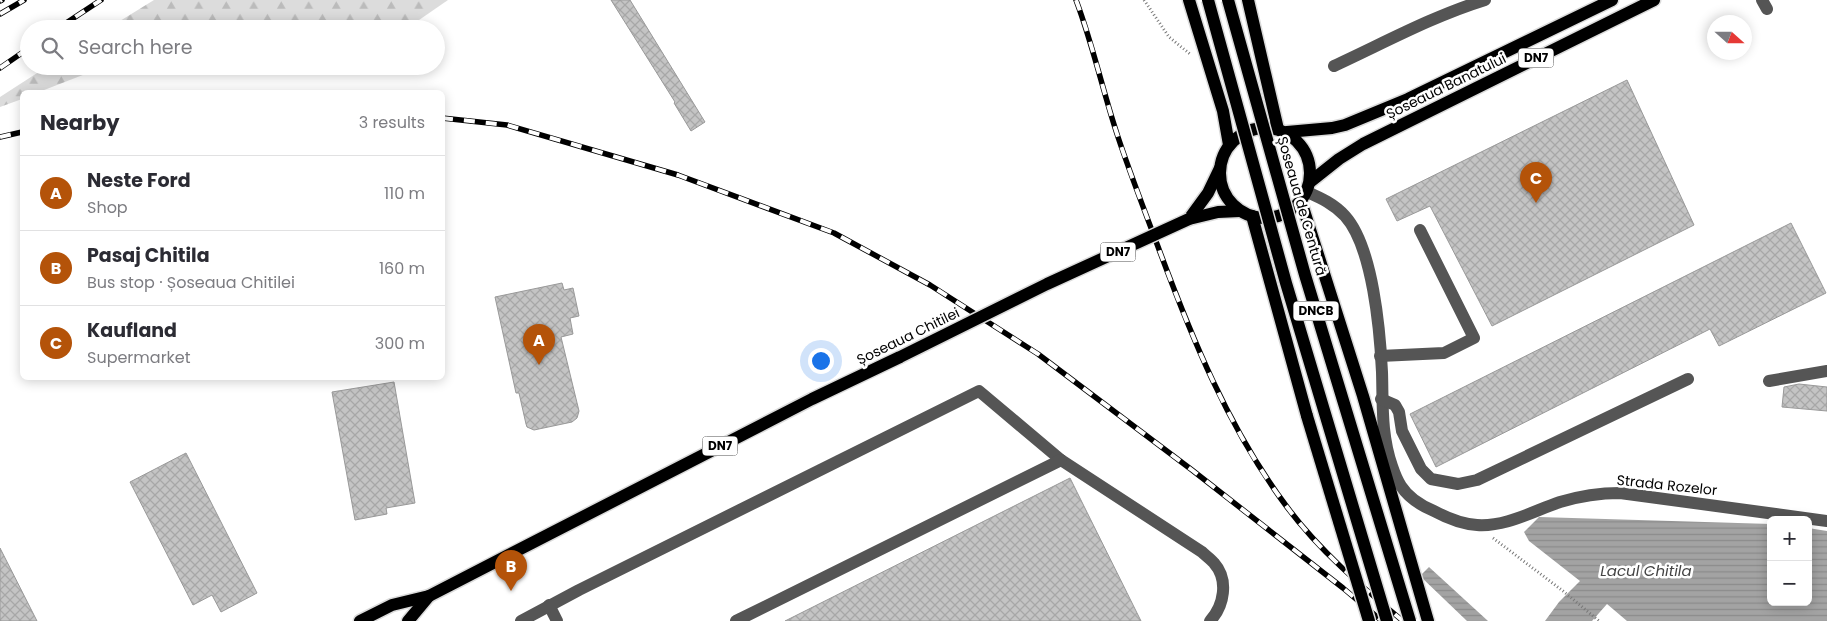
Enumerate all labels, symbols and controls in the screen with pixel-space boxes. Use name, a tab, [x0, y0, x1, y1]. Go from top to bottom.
north arrow	[1707, 15, 1752, 60]
search box	[20, 20, 445, 75]
icon: search	[38, 34, 66, 62]
text: Search here	[78, 34, 192, 61]
street label: Șoseaua Banatului	[1383, 48, 1509, 124]
road number: DN7	[1518, 48, 1554, 68]
text: Nearby	[40, 108, 120, 137]
text: 3 results	[359, 111, 425, 134]
street label: Șoseaua de Centură	[1273, 134, 1331, 278]
pin: C	[1520, 162, 1552, 203]
text: Neste Ford	[87, 167, 191, 194]
text: A	[50, 182, 62, 205]
text: 110 m	[384, 182, 425, 205]
text: Shop	[87, 196, 128, 219]
text: Pasaj Chitila	[87, 242, 210, 269]
road number: DN7	[1100, 242, 1136, 262]
text: B	[51, 257, 61, 280]
text: 160 m	[379, 257, 425, 280]
text: Bus stop · Șoseaua Chitilei	[87, 271, 295, 294]
street label: Șoseaua Chitilei	[853, 302, 963, 370]
road number: DNCB	[1294, 302, 1338, 321]
text: Kaufland	[87, 317, 177, 344]
pin: A	[523, 324, 555, 365]
text: C	[50, 332, 62, 355]
text: 300 m	[375, 332, 425, 355]
text: Supermarket	[87, 346, 191, 369]
your location	[808, 348, 834, 374]
road number: DN7	[702, 436, 738, 456]
street label: Strada Rozelor	[1616, 470, 1718, 500]
map controls	[1767, 516, 1812, 606]
button: +	[1767, 516, 1812, 561]
pin: B	[495, 550, 527, 591]
water label: Lacul Chitila	[1600, 560, 1692, 581]
button: −	[1767, 561, 1812, 606]

